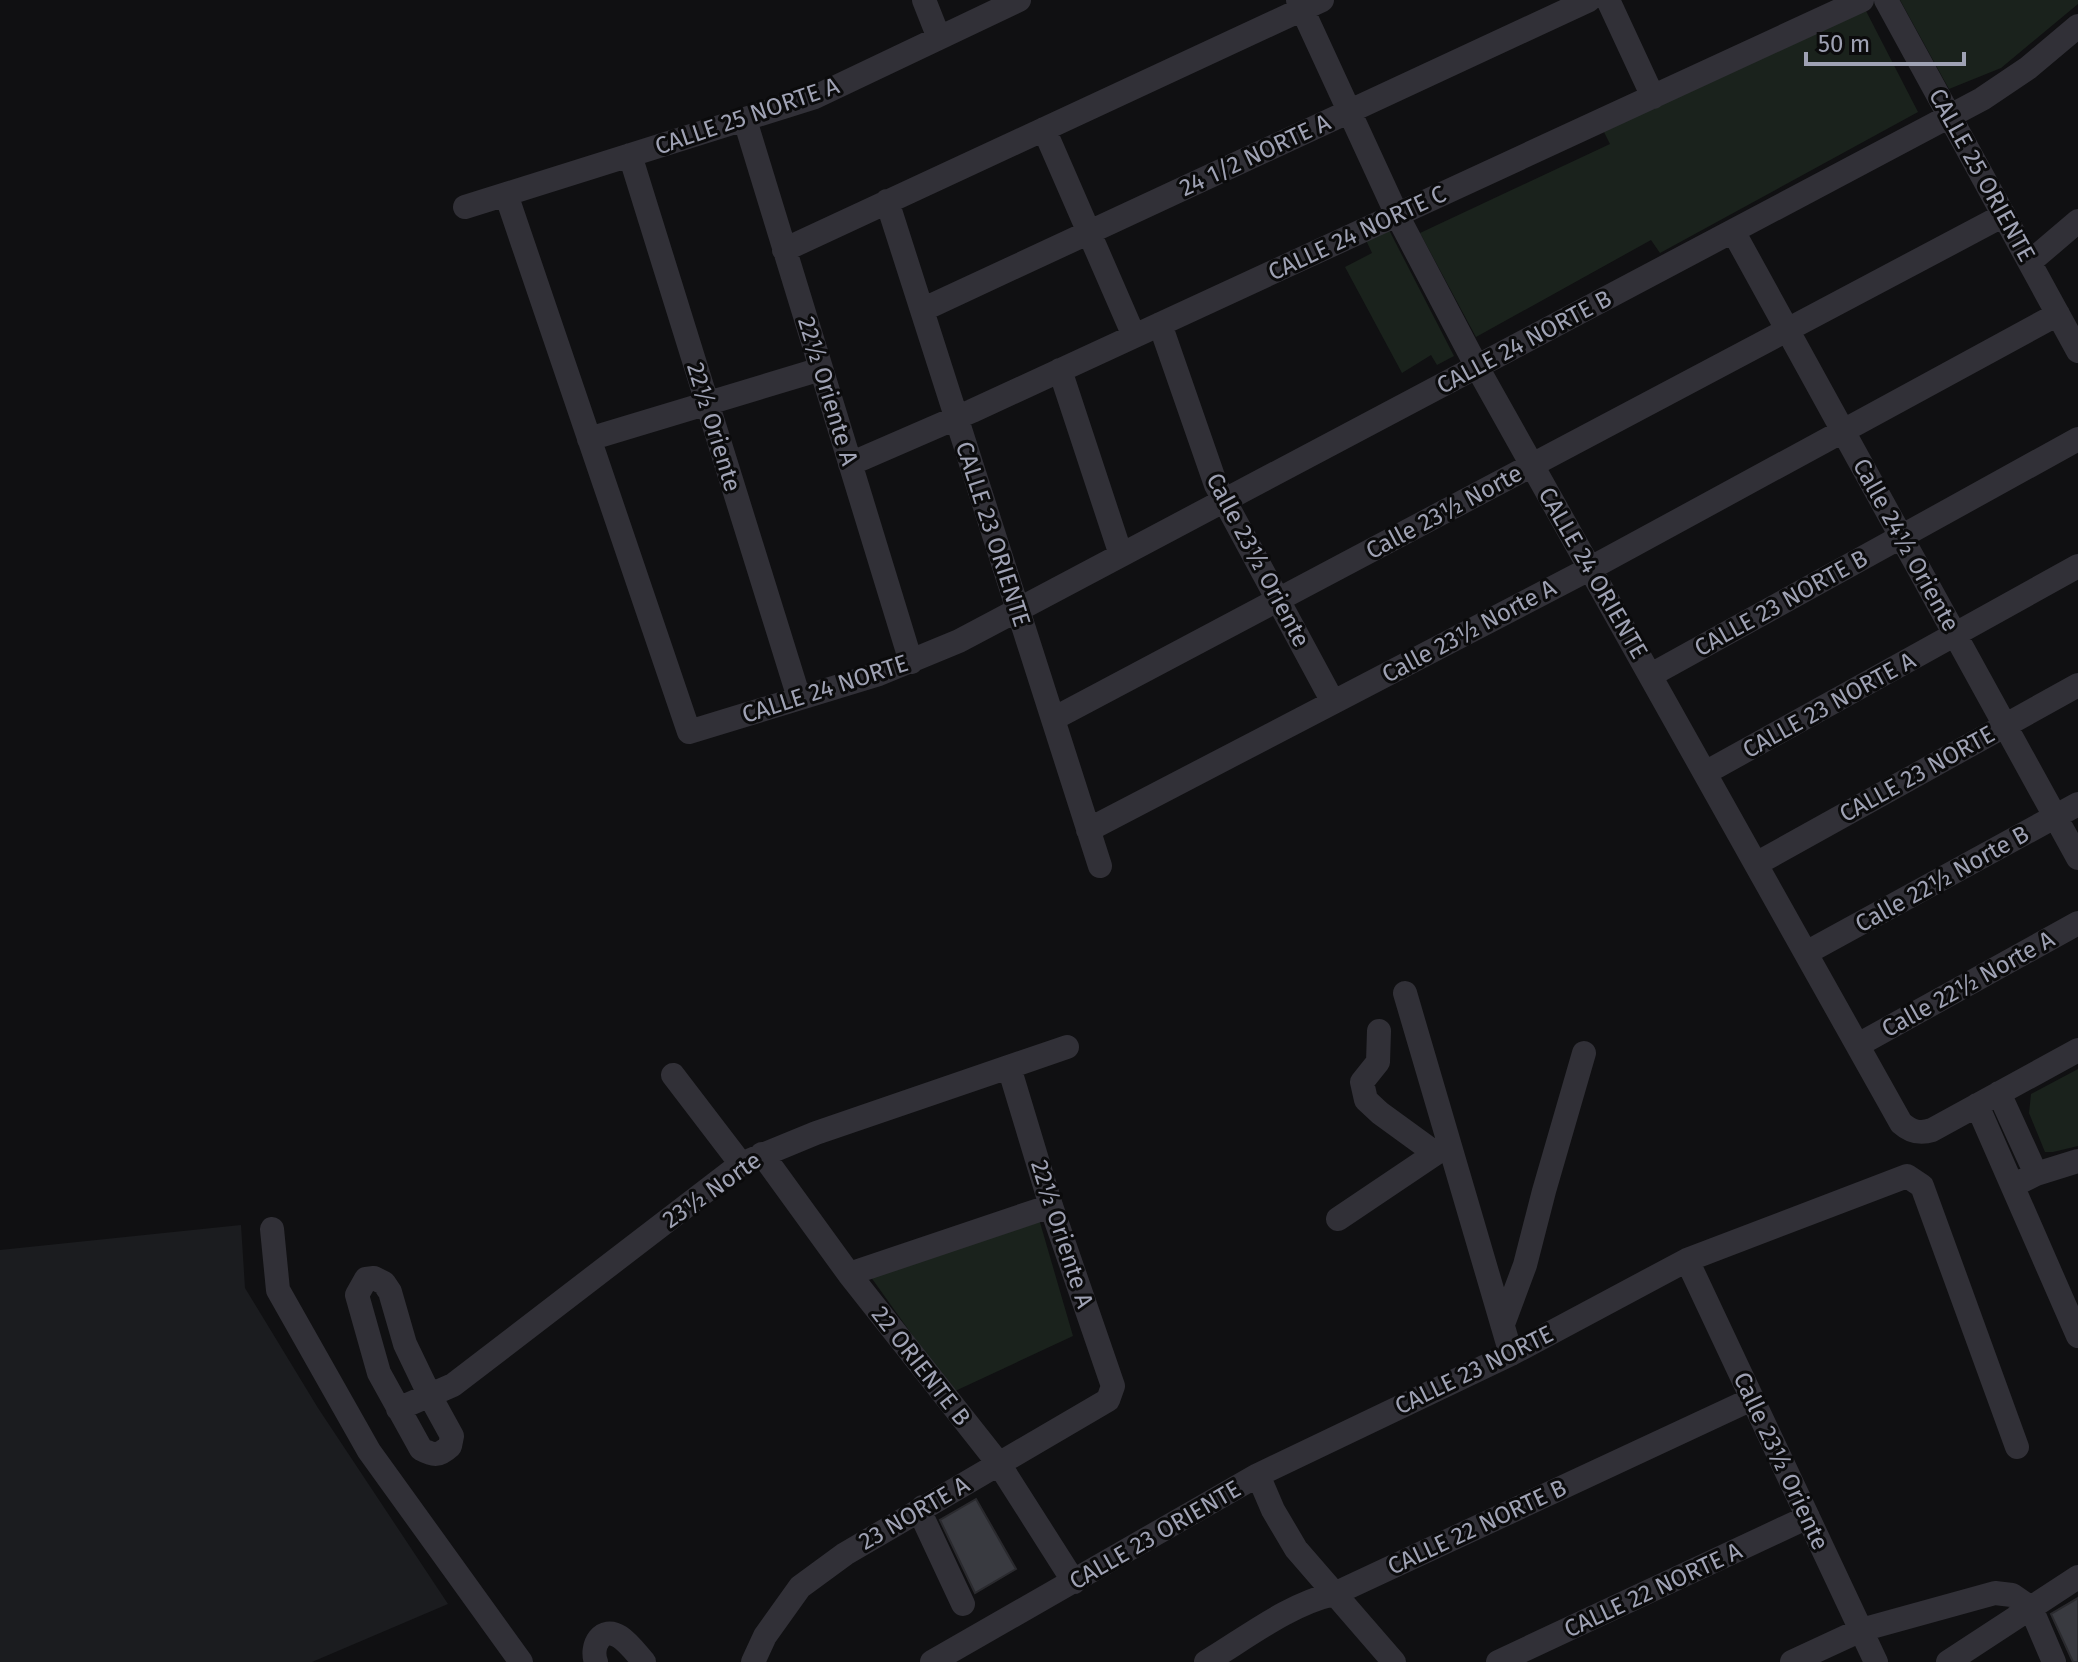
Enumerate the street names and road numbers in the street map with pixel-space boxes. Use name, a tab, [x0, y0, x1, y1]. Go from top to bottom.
street label: CALLE 25 NORTE A	[651, 71, 843, 161]
street label: CALLE 25 ORIENTE	[1923, 84, 2041, 266]
street label: 24 1/2 NORTE A	[1175, 108, 1335, 202]
street label: CALLE 24 NORTE C	[1264, 180, 1450, 286]
street label: CALLE 24 NORTE B	[1432, 284, 1616, 400]
street label: 22½ Oriente A	[792, 313, 864, 469]
street label: 22½ Oriente	[681, 359, 747, 495]
street label: CALLE 23 ORIENTE	[950, 438, 1036, 630]
street label: Calle 24½ Oriente	[1847, 454, 1965, 636]
street label: Calle 23½ Norte	[1361, 459, 1527, 565]
street label: Calle 23½ Oriente	[1200, 468, 1316, 652]
street label: CALLE 24 ORIENTE	[1533, 482, 1653, 664]
street label: CALLE 23 NORTE B	[1690, 544, 1872, 662]
street label: Calle 23½ Norte A	[1377, 573, 1561, 689]
street label: CALLE 23 NORTE A	[1738, 646, 1920, 764]
street label: CALLE 24 NORTE	[738, 649, 912, 729]
street label: CALLE 23 NORTE	[1835, 720, 1999, 828]
street label: Calle 22½ Norte B	[1850, 820, 2034, 938]
street label: Calle 22½ Norte A	[1877, 925, 2059, 1043]
street label: 23½ Norte	[657, 1146, 767, 1234]
street label: 22½ Oriente A	[1025, 1157, 1099, 1312]
street label: 22 ORIENTE B	[866, 1301, 976, 1431]
street label: CALLE 23 NORTE	[1390, 1320, 1558, 1420]
street label: Calle 23½ Oriente	[1728, 1368, 1834, 1554]
street label: 23 NORTE A	[854, 1470, 974, 1556]
street label: CALLE 22 NORTE B	[1383, 1473, 1571, 1581]
street label: CALLE 23 ORIENTE	[1064, 1475, 1246, 1595]
street label: CALLE 22 NORTE A	[1560, 1536, 1747, 1643]

